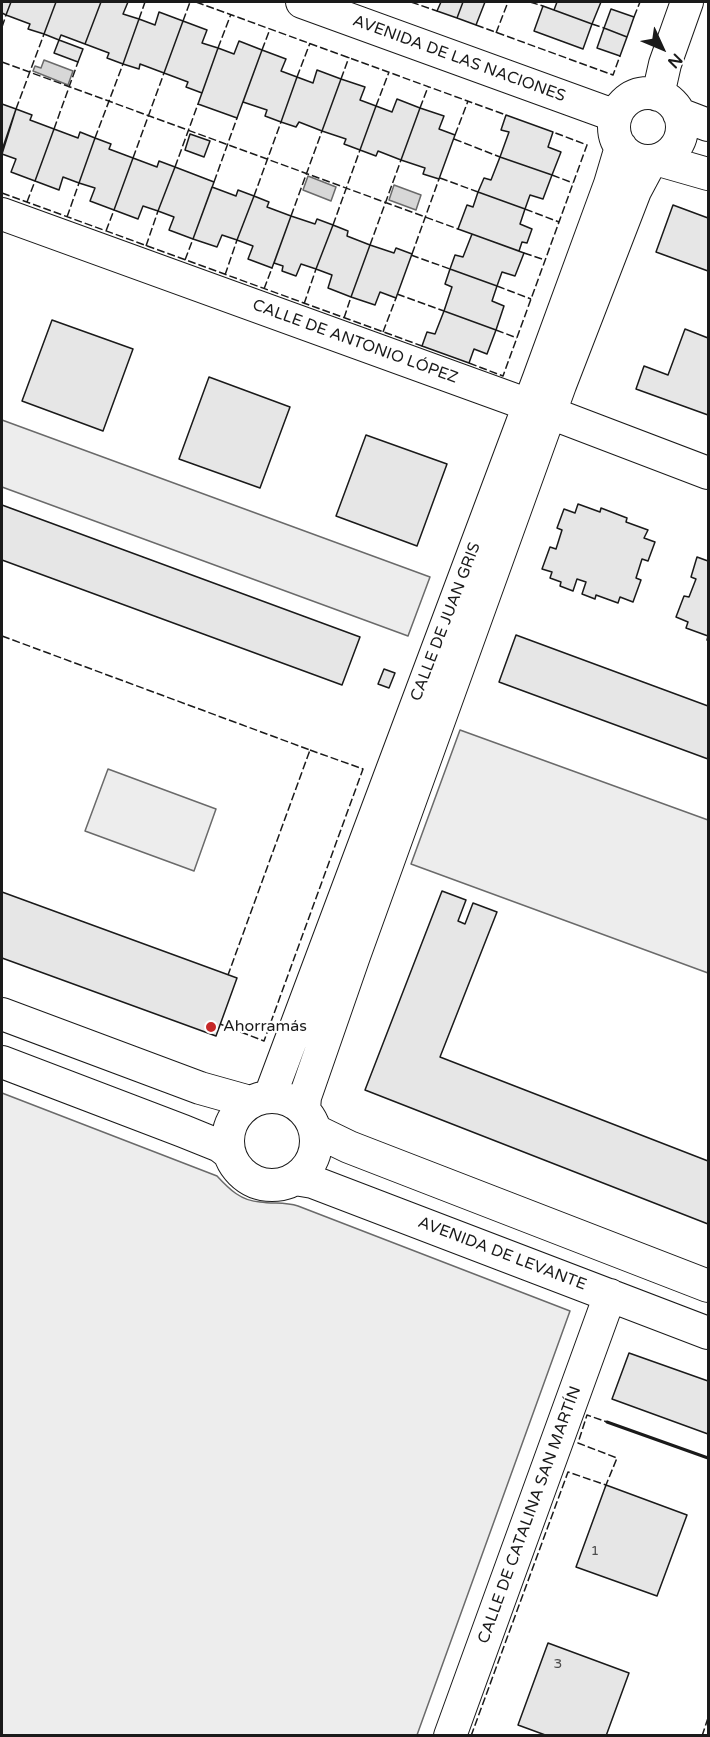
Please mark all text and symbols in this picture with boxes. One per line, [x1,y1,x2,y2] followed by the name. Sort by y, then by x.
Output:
[350,11,568,107] street label: AVENIDA DE LAS NACIONES
[632,18,692,78] north arrow
[663,49,687,72] text: N
[250,296,460,388] street label: CALLE DE ANTONIO LÓPEZ
[407,540,485,704] street label: CALLE DE JUAN GRIS
[223,1017,307,1037] place label: Ahorramás
[204,1020,218,1034] marker: Ahorramás
[415,1213,589,1295] street label: AVENIDA DE LEVANTE
[474,1384,586,1646] street label: CALLE DE CATALINA SAN MARTÍN
[591,1543,599,1559] house number: 1
[554,1656,562,1672] house number: 3

